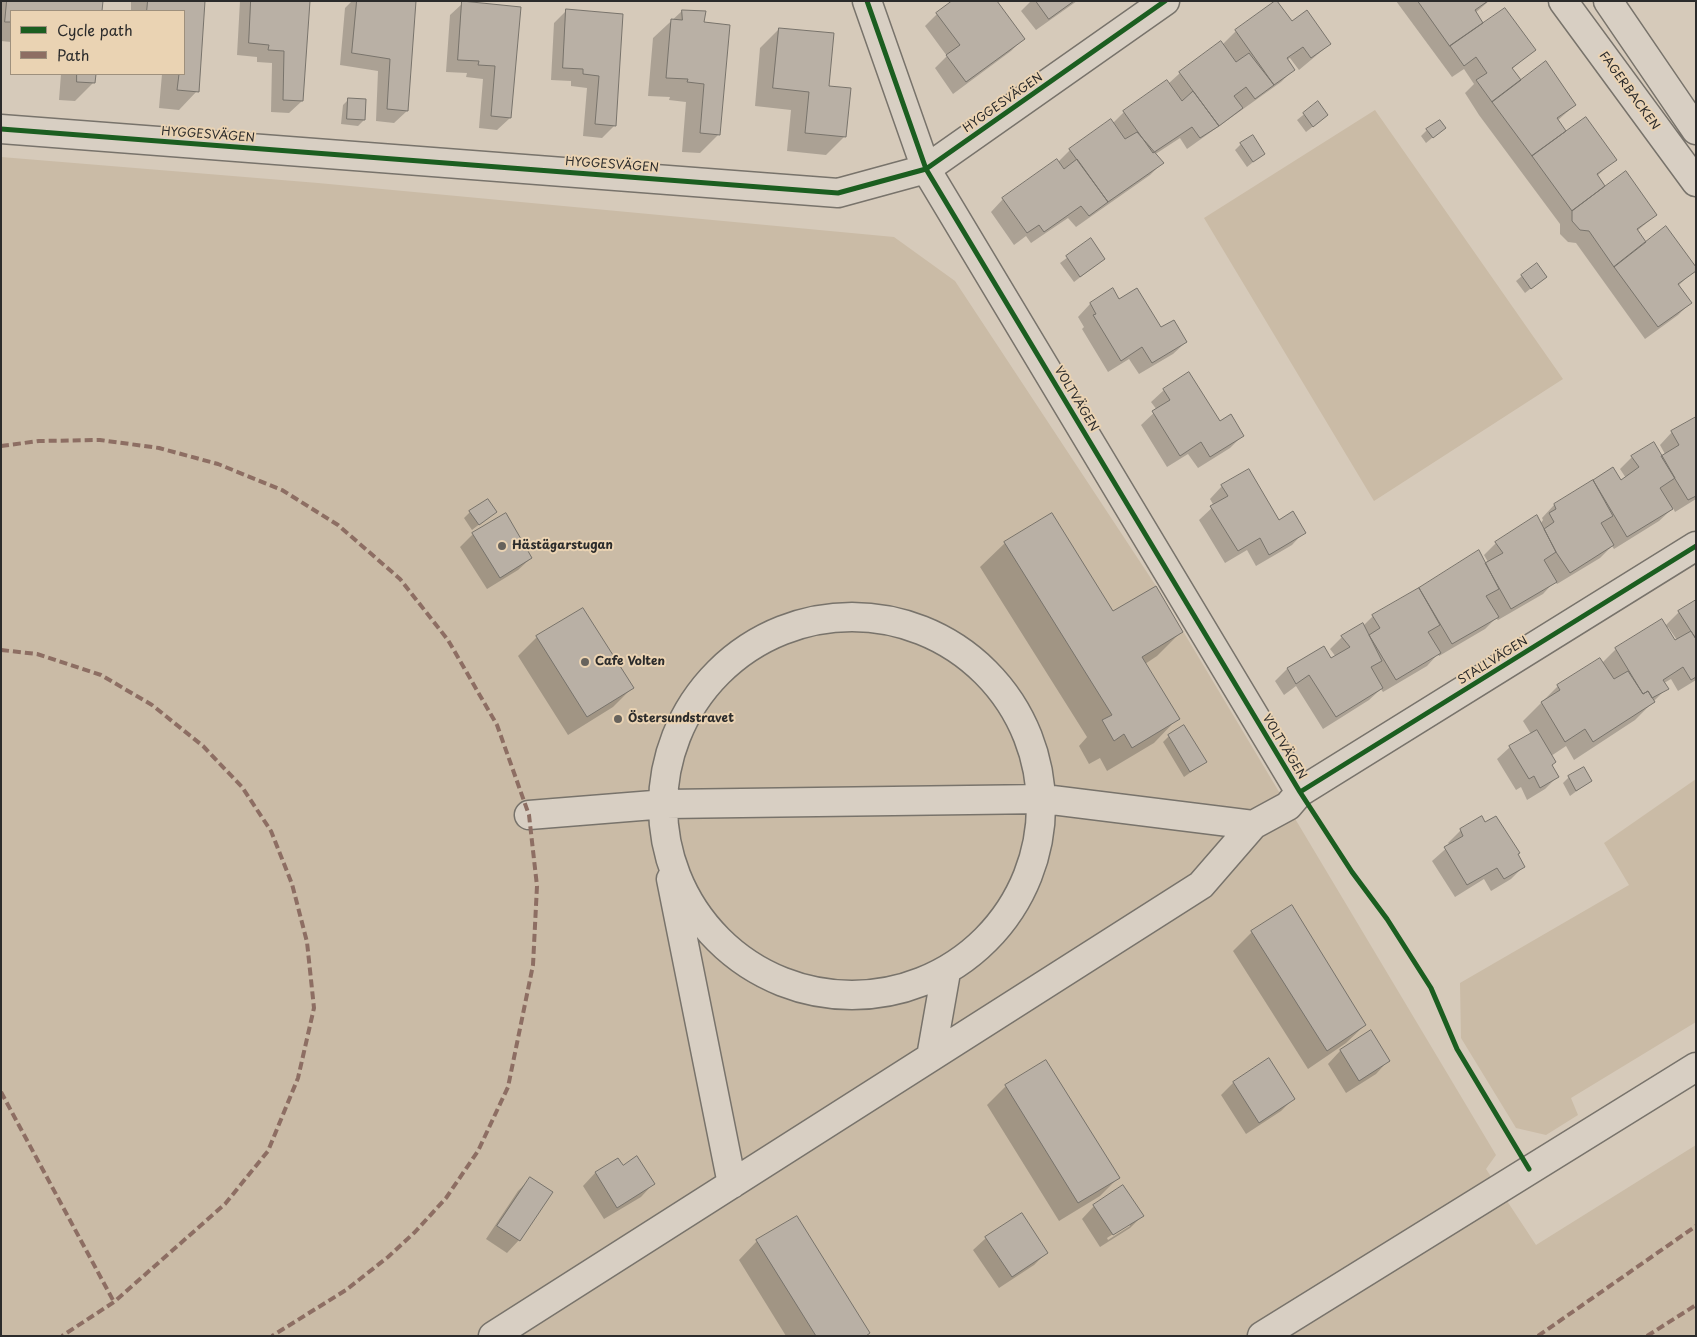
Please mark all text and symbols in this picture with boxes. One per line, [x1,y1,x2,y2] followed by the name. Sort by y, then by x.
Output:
[10,10,185,75] legend
[57,18,133,41] text: Cycle path
[57,43,89,66] text: Path
[1596,49,1662,133] street label: FAGERBACKEN
[960,70,1046,136] street label: HYGGESVÄGEN
[161,125,255,145] street label: HYGGESVÄGEN
[565,155,659,175] street label: HYGGESVÄGEN
[1051,364,1101,434] street label: VOLTVÄGEN
[512,539,613,553] place label: Hästägarstugan
[496,540,508,552] marker: Hästägarstugan
[1455,634,1531,688] street label: STALLVÄGEN
[595,655,665,669] place label: Cafe Volten
[579,656,591,668] marker: Cafe Volten
[628,712,734,726] place label: Östersundstravet
[1259,712,1309,782] street label: VOLTVÄGEN
[612,713,624,725] marker: Östersundstravet

